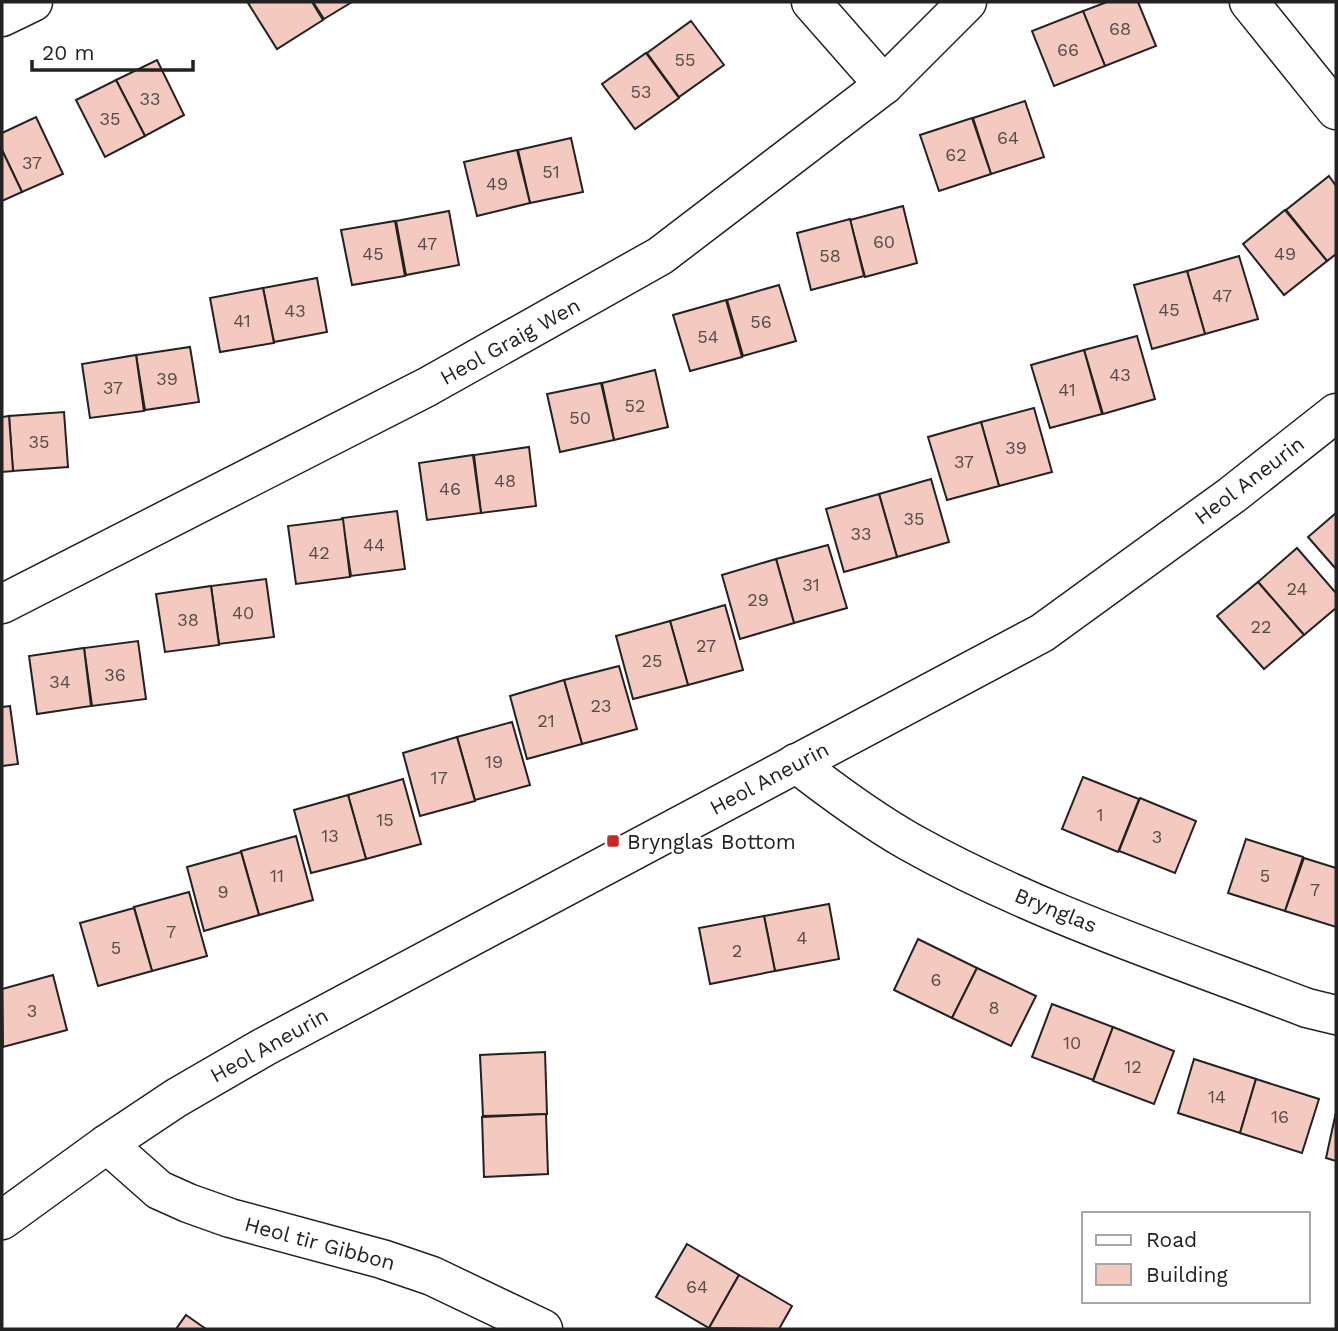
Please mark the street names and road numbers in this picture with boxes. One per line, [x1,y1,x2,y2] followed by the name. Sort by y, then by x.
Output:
[436,292,584,390] street label: Heol Graig Wen
[1189,431,1309,529] street label: Heol Aneurin
[705,736,833,820] street label: Heol Aneurin
[1011,882,1101,938] street label: Brynglas
[206,1002,332,1088] street label: Heol Aneurin
[242,1211,398,1275] street label: Heol tir Gibbon

